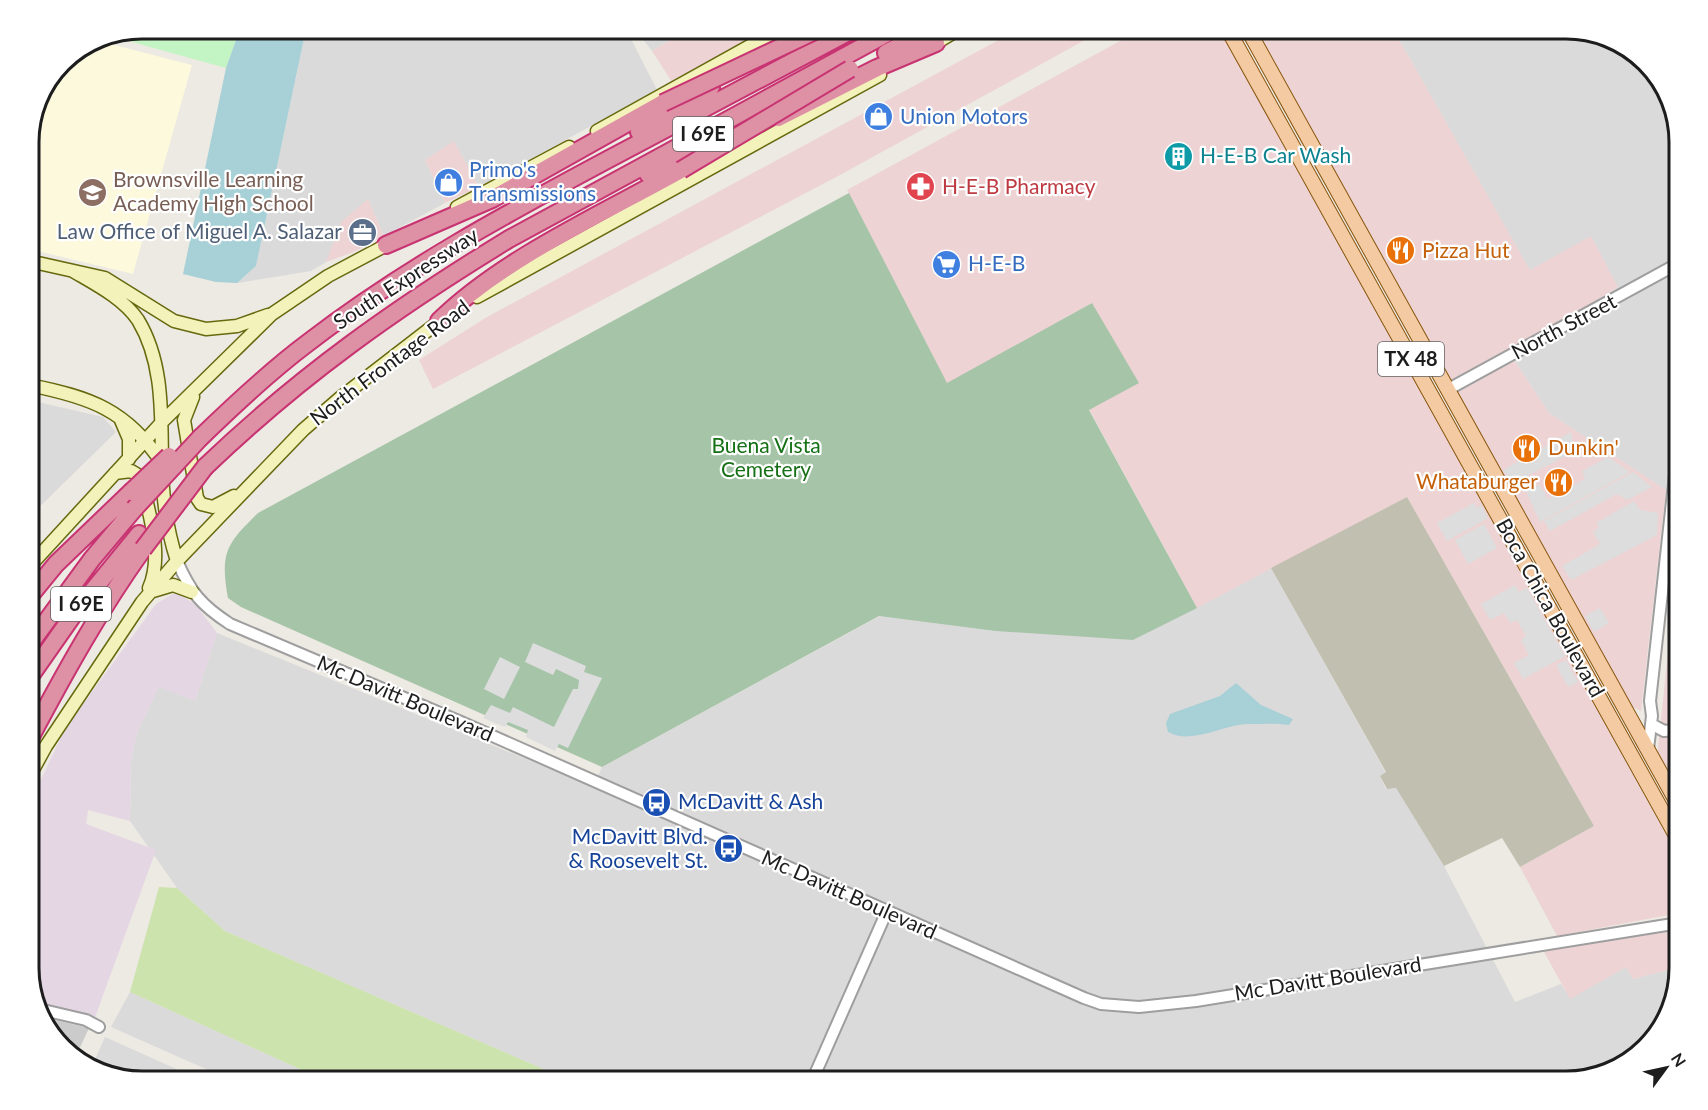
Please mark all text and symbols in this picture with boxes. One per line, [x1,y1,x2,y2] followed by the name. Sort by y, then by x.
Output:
[863,101,895,133] shop icon: Union Motors
[900,103,1028,128] place label: Union Motors
[673,117,733,151] road number: I 69E
[1163,140,1195,172] building icon: H-E-B Car Wash
[1200,142,1351,167] place label: H-E-B Car Wash
[469,156,596,205] place label: Primo's Transmissions
[113,166,314,215] place label: Brownsville Learning Academy High School
[432,166,464,198] shop icon: Primo's Transmissions
[905,171,937,203] pharmacy icon: H-E-B Pharmacy
[942,173,1096,198] place label: H-E-B Pharmacy
[76,176,108,208] school or university icon: Brownsville Learning Academy High School
[347,216,379,248] office icon: Law Office of Miguel A. Salazar
[57,218,342,243] place label: Law Office of Miguel A. Salazar
[328,221,482,334] street label: South Expressway
[1385,235,1417,267] restaurant icon: Pizza Hut
[1422,237,1510,262] place label: Pizza Hut
[931,248,963,280] supermarket icon: H-E-B
[968,250,1025,275] place label: H-E-B
[1507,287,1620,364] street label: North Street
[304,294,474,430] street label: North Frontage Road
[1378,342,1444,376] road number: TX 48
[711,432,821,481] park label: Buena Vista Cemetery
[1511,432,1543,464] restaurant icon: Dunkin'
[1548,434,1619,459] place label: Dunkin'
[1543,466,1575,498] restaurant icon: Whataburger
[1416,468,1538,493] place label: Whataburger
[1492,513,1611,701] street label: Boca Chica Boulevard
[51,587,111,621] road number: I 69E
[314,649,497,746] street label: Mc Davitt Boulevard
[641,786,673,818] bus stop icon: McDavitt & Ash
[678,788,823,813] place label: McDavitt & Ash
[569,823,708,872] place label: McDavitt Blvd. & Roosevelt St.
[713,833,745,865] bus stop icon: McDavitt Blvd. & Roosevelt St.
[758,844,941,943] street label: Mc Davitt Boulevard
[1232,950,1423,1005] street label: Mc Davitt Boulevard
[1636,1038,1696,1098] north arrow
[1668,1049,1690,1070] text: N

